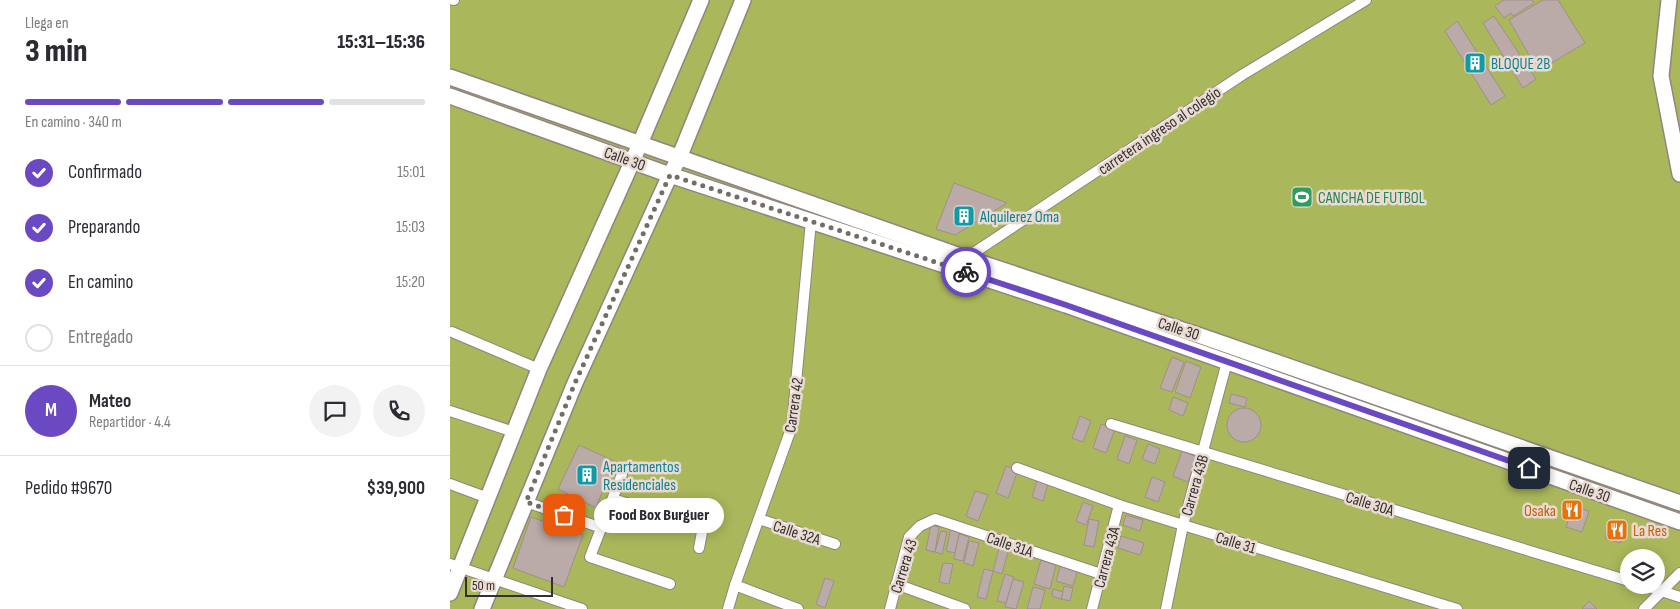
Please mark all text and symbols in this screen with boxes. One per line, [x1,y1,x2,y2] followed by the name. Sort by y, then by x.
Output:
[25,14,69,33] text: Llega en
[337,31,425,54] text: 15:31–15:36
[25,32,87,71] text: 3 min
[1463,51,1487,75] building icon: BLOQUE 2B
[1491,55,1550,74] place label: BLOQUE 2B
[1095,83,1225,179] street label: carretera ingreso al colegio
[25,113,122,132] text: En camino · 340 m
[601,143,648,176] street label: Calle 30
[25,159,53,187] icon: check
[68,161,142,184] text: Confirmado
[397,163,425,182] text: 15:01
[1290,185,1314,209] sports icon: CANCHA DE FUTBOL
[1318,189,1425,208] place label: CANCHA DE FUTBOL
[952,204,976,228] building icon: Alquilerez Oma
[979,208,1059,227] place label: Alquilerez Oma
[25,214,53,242] icon: check
[68,216,140,239] text: Preparando
[396,218,425,237] text: 15:03
[941,247,991,297] courier
[952,258,980,286] icon: bike
[25,269,53,297] icon: check
[68,271,133,294] text: En camino
[396,273,425,292] text: 15:20
[1155,314,1202,345] street label: Calle 30
[68,326,133,349] text: Entregado
[781,376,808,434] street label: Carrera 42
[309,385,361,437] button: chat
[373,385,425,437] button: phone
[89,390,131,413] text: Mateo
[45,399,57,422] text: M
[89,413,171,432] text: Repartidor · 4.4
[1508,447,1550,489] pin
[1178,453,1213,518] street label: Carrera 43B
[1515,454,1543,482] icon: home
[602,458,680,495] place label: Apartamentos Residenciales
[575,463,599,487] building icon: Apartamentos Residenciales
[1566,476,1613,507] street label: Calle 30
[25,477,112,500] text: Pedido #9670
[367,477,425,500] text: $39,900
[1343,488,1396,521] street label: Calle 30A
[543,494,585,536] pin
[594,498,724,532] callout: Food Box Burguer
[1560,498,1584,522] restaurant icon: Osaka
[550,501,578,529] icon: bag
[1524,502,1556,521] place label: Osaka
[609,506,709,525] text: Food Box Burguer
[770,517,823,550] street label: Calle 32A
[1605,518,1629,542] restaurant icon: La Res
[1633,522,1667,541] place label: La Res
[1090,525,1125,590] street label: Carrera 43A
[1213,528,1258,559] street label: Calle 31
[984,529,1035,562] street label: Calle 31A
[887,537,922,596] street label: Carrera 43
[1620,549,1665,594] map controls
[1620,549,1665,594] button: layers
[465,574,552,597] scale bar
[472,577,495,594] text: 50 m

